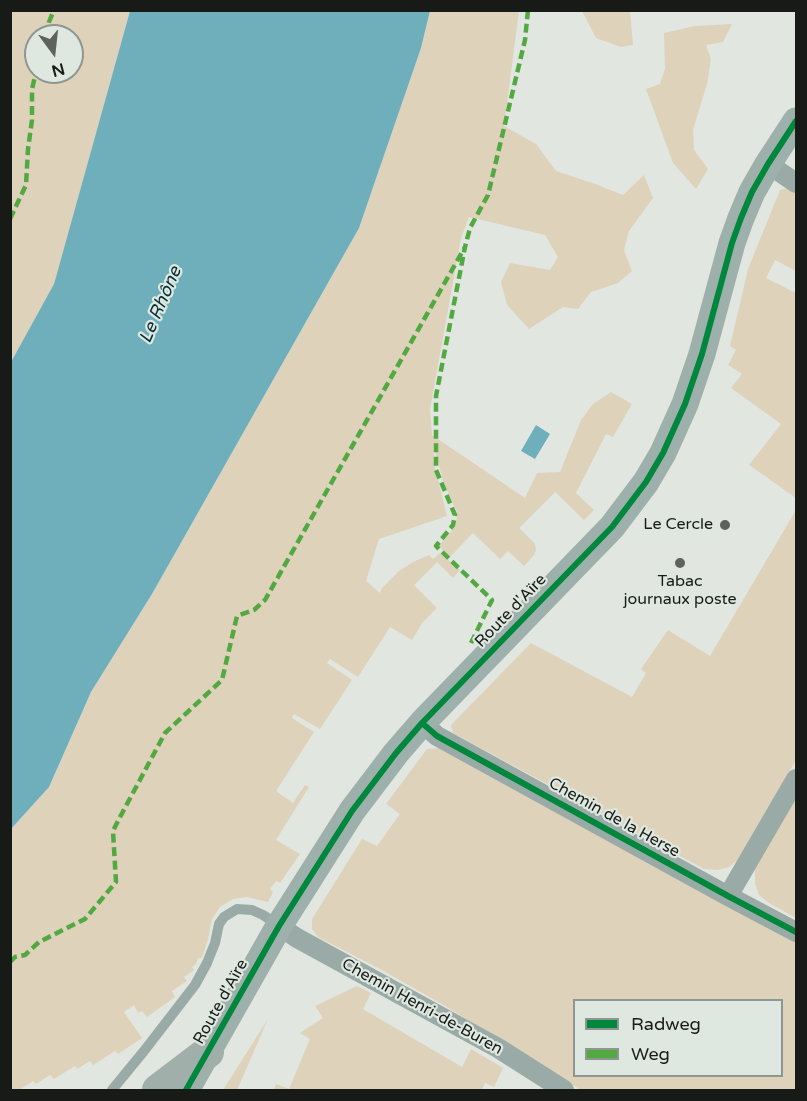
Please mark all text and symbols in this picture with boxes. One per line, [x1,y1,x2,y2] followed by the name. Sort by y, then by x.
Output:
[24,24,84,84] north arrow
[49,58,67,81] text: N
[135,263,187,347] water label: Le Rhône
[643,515,713,535] place label: Le Cercle
[718,518,732,532] marker: Le Cercle
[673,556,687,570] marker: Tabac journaux poste
[471,570,551,652] street label: Route d'Aïre
[623,572,737,610] place label: Tabac journaux poste
[545,774,683,862] street label: Chemin de la Herse
[338,955,506,1059] street label: Chemin Henri-de-Buren
[190,956,252,1048] street label: Route d'Aïre
[573,999,783,1077] legend
[631,1013,701,1035] text: Radweg
[631,1043,670,1065] text: Weg

